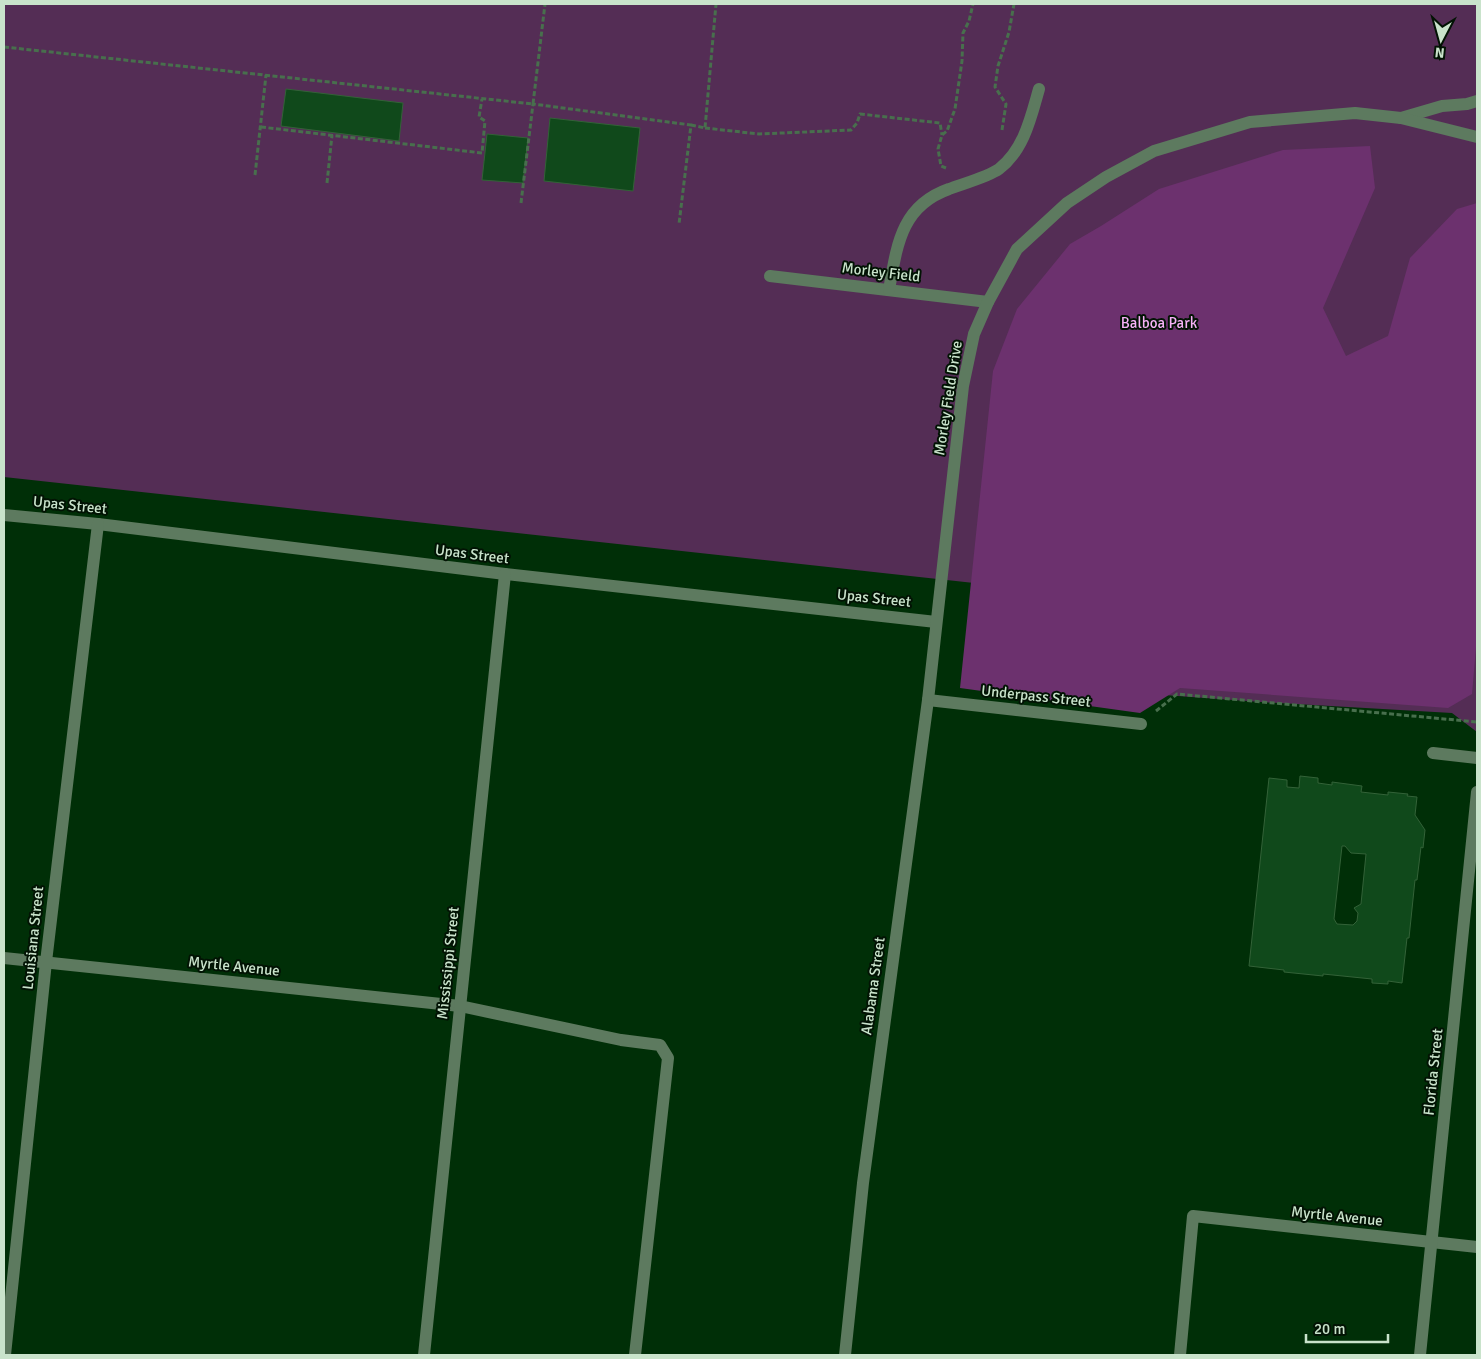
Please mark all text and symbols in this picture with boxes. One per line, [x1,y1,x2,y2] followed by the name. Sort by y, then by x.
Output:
[1416,15,1466,65] north arrow
[1434,43,1445,61] text: N
[841,258,921,286] street label: Morley Field
[1121,314,1198,332] park label: Balboa Park
[930,339,966,457] street label: Morley Field Drive
[32,492,108,518] street label: Upas Street
[434,541,510,567] street label: Upas Street
[836,585,912,611] street label: Upas Street
[980,681,1092,711] street label: Underpass Street
[19,885,47,991] street label: Louisiana Street
[433,906,463,1020] street label: Mississippi Street
[857,936,889,1036] street label: Alabama Street
[187,952,281,980] street label: Myrtle Avenue
[1419,1027,1447,1117] street label: Florida Street
[1290,1202,1384,1230] street label: Myrtle Avenue
[1306,1312,1388,1344] scale bar
[1314,1320,1345,1338] text: 20 m

